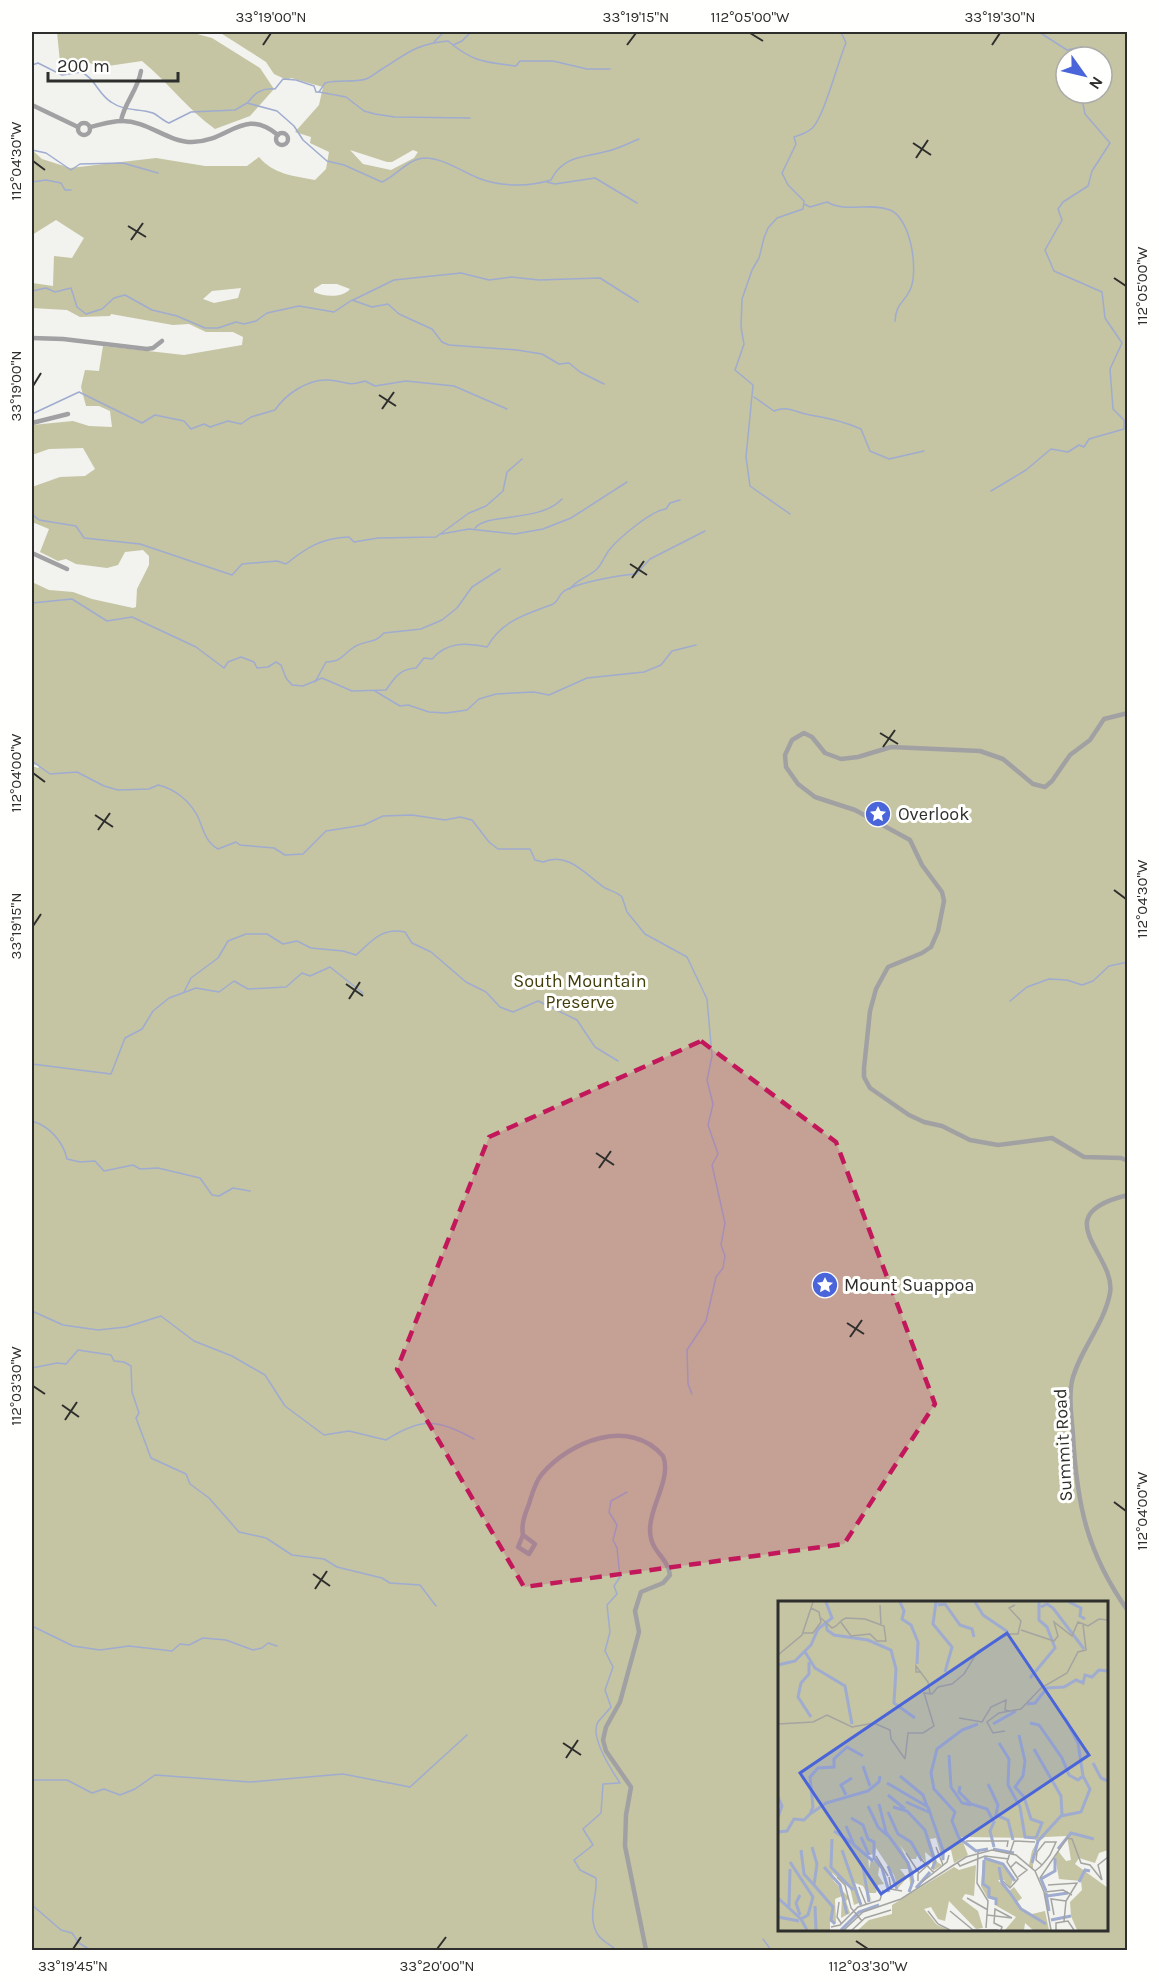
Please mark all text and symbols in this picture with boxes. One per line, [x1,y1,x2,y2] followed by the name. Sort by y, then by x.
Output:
[235,8,307,26] text: 33°19'00"N
[603,8,669,26] text: 33°19'15"N
[711,8,790,26] text: 112°05'00"W
[964,8,1036,26] text: 33°19'30"N
[48,45,178,83] scale bar
[1054,45,1114,105] north arrow
[57,55,110,77] text: 200 m
[1085,73,1107,93] text: N
[7,121,25,200] text: 112°04'30"W
[1133,246,1151,325] text: 112°05'00"W
[7,350,25,422] text: 33°19'00"N
[7,733,25,812] text: 112°04'00"W
[863,799,893,829] place icon: Overlook
[898,803,969,825] place label: Overlook
[1133,859,1151,938] text: 112°04'30"W
[7,893,25,959] text: 33°19'15"N
[513,970,647,1013] park label: South Mountain Preserve
[810,1270,840,1300] place icon: Mount Suappoa
[844,1274,974,1296] place label: Mount Suappoa
[7,1346,25,1426] text: 112°03'30"W
[1049,1388,1077,1502] street label: Summit Road
[1133,1471,1151,1550] text: 112°04'00"W
[778,1601,1108,1931] inset map
[38,1957,108,1975] text: 33°19'45"N
[399,1957,475,1975] text: 33°20'00"N
[828,1957,908,1975] text: 112°03'30"W

